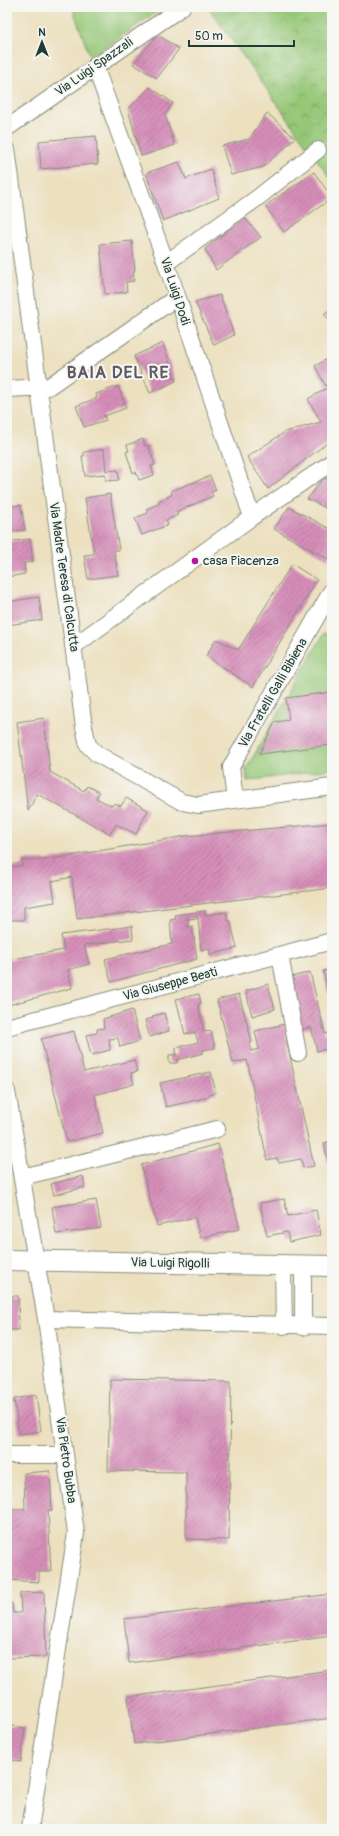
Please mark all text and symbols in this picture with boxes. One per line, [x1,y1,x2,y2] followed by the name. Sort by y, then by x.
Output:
[22,22,62,62] north arrow
[189,22,294,48] scale bar
[38,26,46,39] text: N
[195,29,223,44] text: 50 m
[52,34,136,100] street label: Via Luigi Spazzali
[156,255,194,327] street label: Via Luigi Dodi
[67,362,169,383] district label: BAIA DEL RE
[46,501,82,653] street label: Via Madre Teresa di Calcutta
[203,553,279,569] place label: casa Piacenza
[190,556,200,566] marker: casa Piacenza
[235,635,311,751] street label: Via Fratelli Galli Bibiena
[121,964,219,1004] street label: Via Giuseppe Beati
[131,1254,209,1272] street label: Via Luigi Rigolli
[52,1416,80,1504] street label: Via Pietro Bubba

